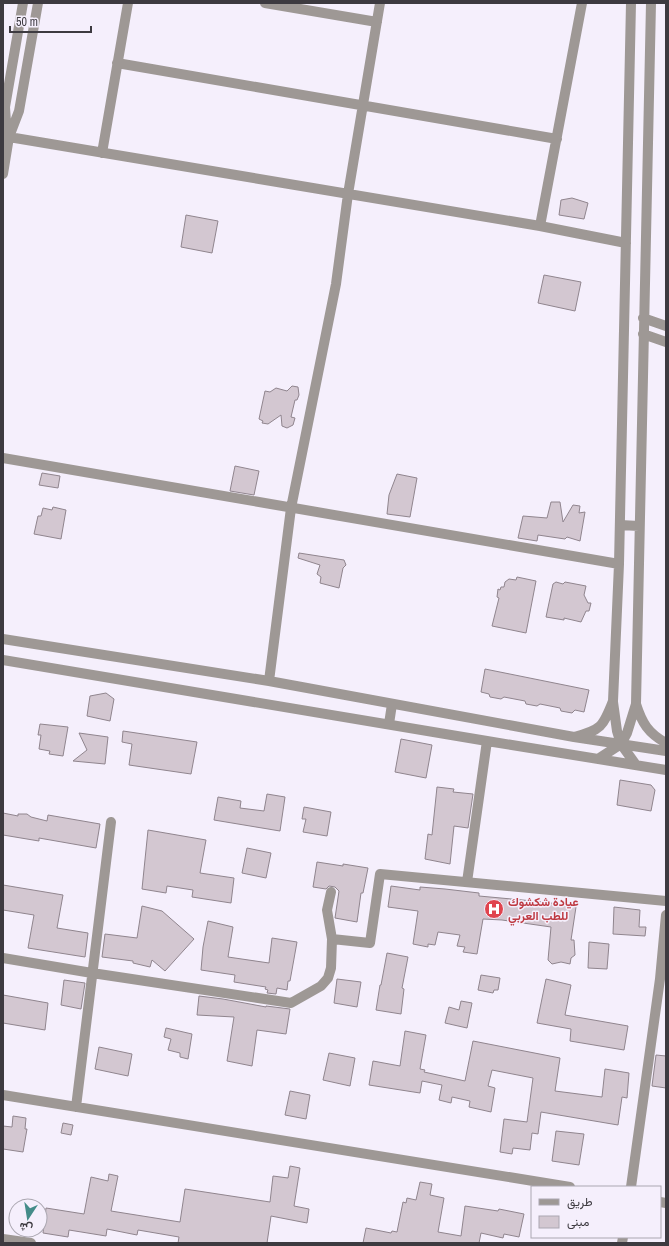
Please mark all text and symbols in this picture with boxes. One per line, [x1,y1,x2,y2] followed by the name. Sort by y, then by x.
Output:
[10,8,91,34] scale bar
[16,14,38,30] text: 50 m
[508,894,579,926] place label: عيادة شكشوك للطب العربي
[483,898,505,920] hospital icon: عيادة شكشوك للطب العربي
[531,1186,661,1238] legend
[567,1194,593,1210] text: طريق
[8,1198,48,1238] north arrow
[567,1214,589,1230] text: مبنى
[18,1220,34,1236] text: ش

